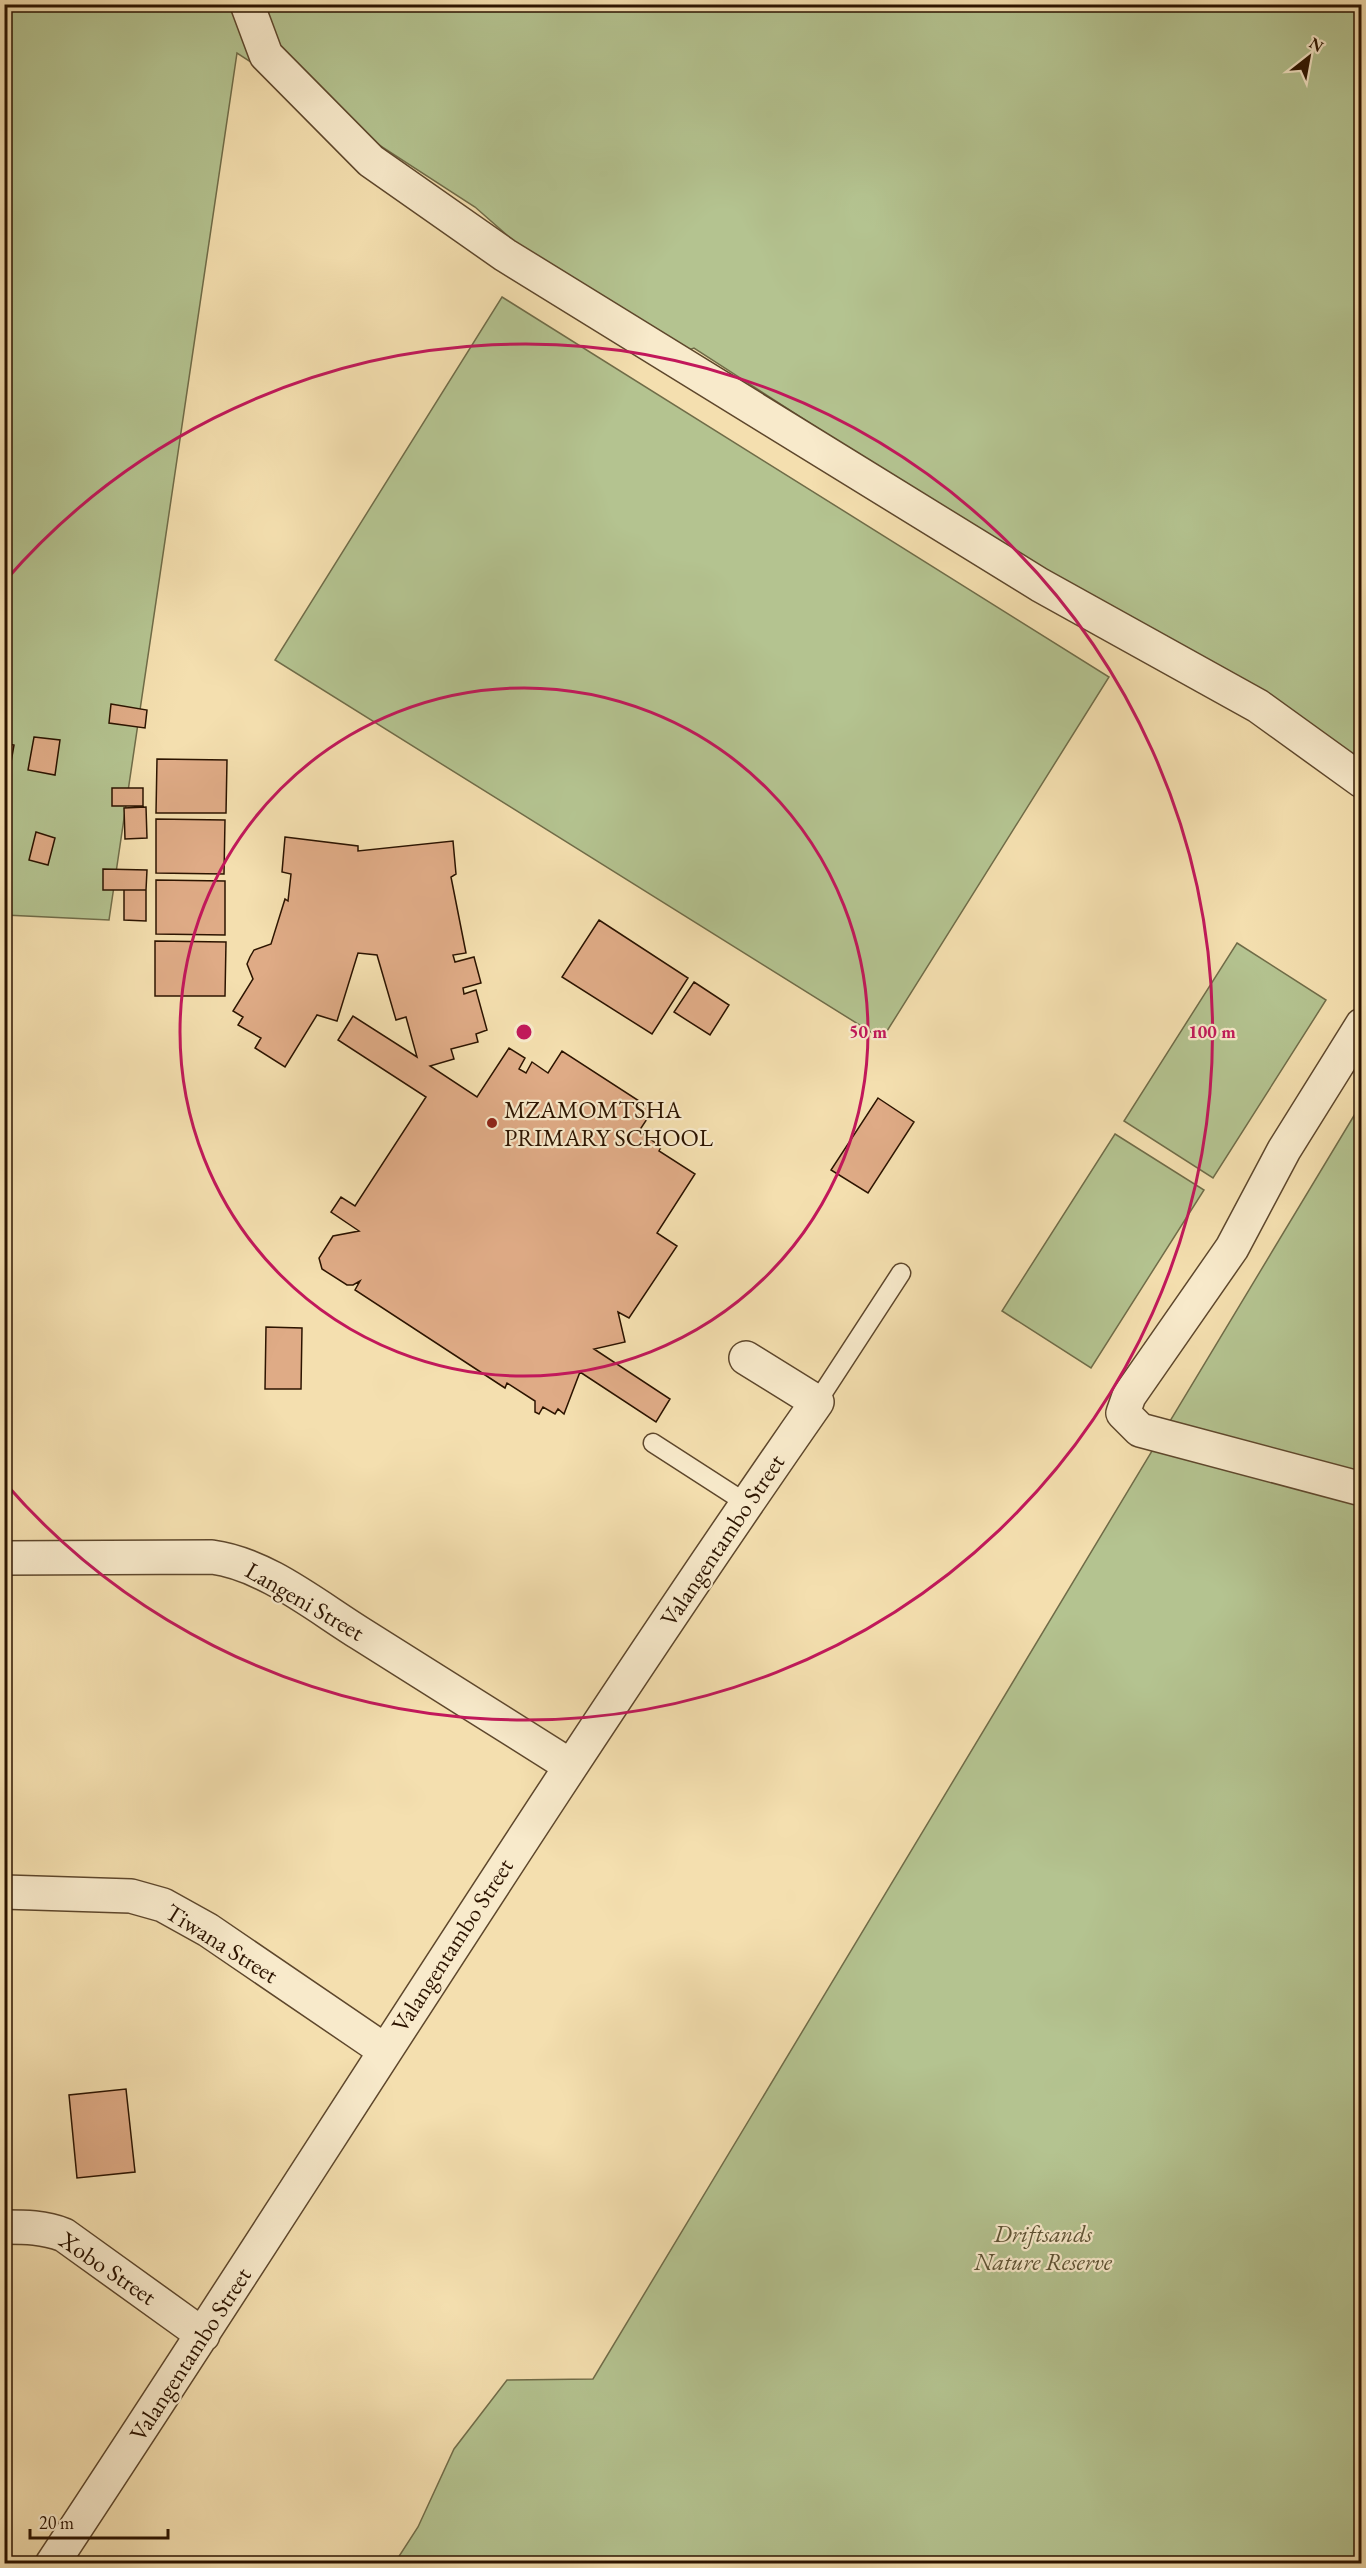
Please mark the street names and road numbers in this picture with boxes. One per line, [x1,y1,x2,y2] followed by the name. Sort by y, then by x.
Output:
[653,1447,791,1632] street label: Valangentambo Street
[240,1555,370,1648] street label: Langeni Street
[384,1852,520,2038] street label: Valangentambo Street
[160,1896,285,1990] street label: Tiwana Street
[53,2224,163,2312] street label: Xobo Street
[122,2261,258,2447] street label: Valangentambo Street

